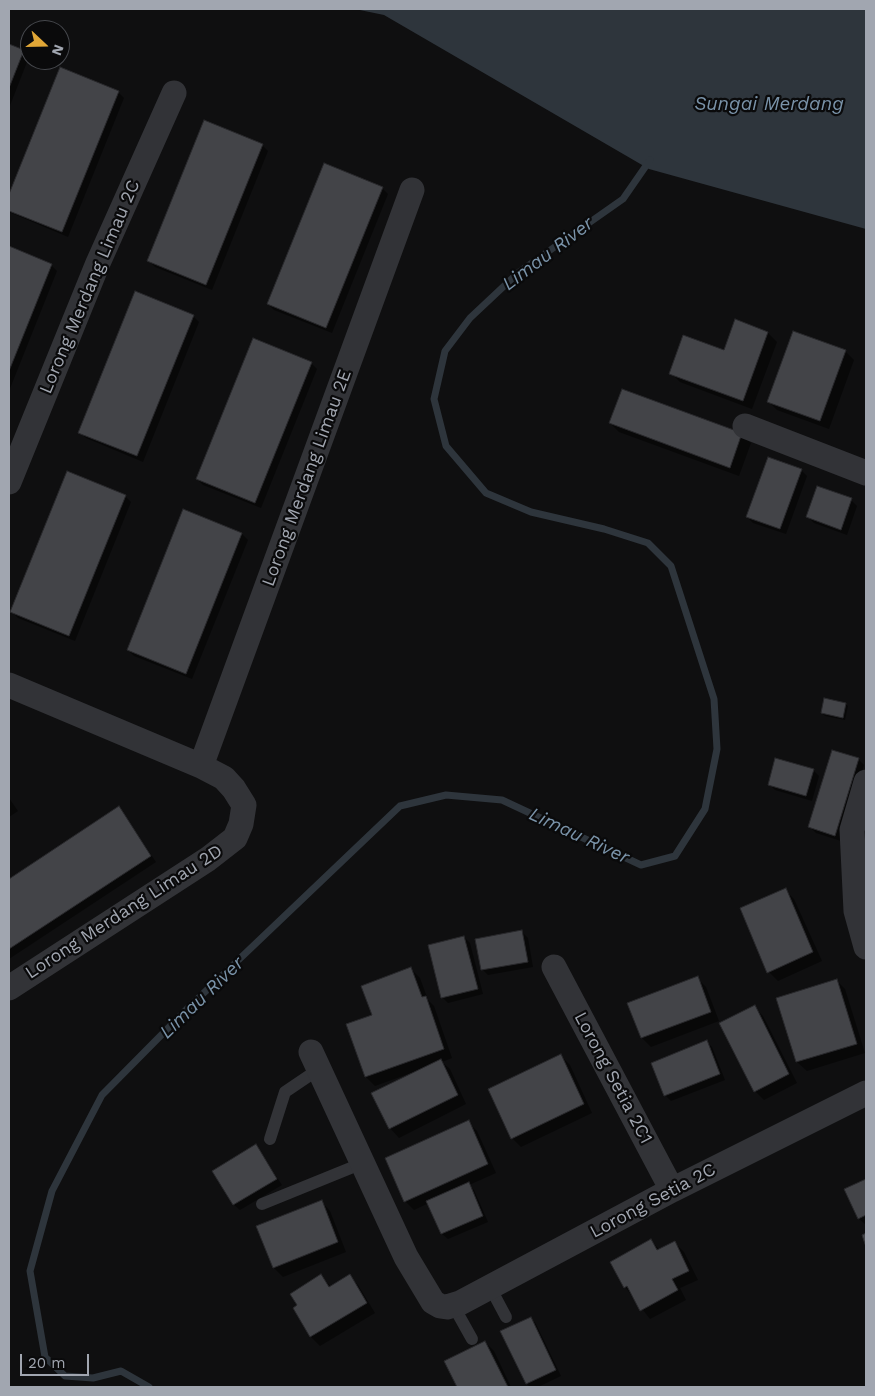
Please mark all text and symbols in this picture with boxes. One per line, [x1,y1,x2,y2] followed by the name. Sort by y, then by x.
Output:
[20,20,70,70] north arrow
[49,42,67,58] text: N
[694,93,844,115] water label: Sungai Merdang
[35,177,145,397] street label: Lorong Merdang Limau 2C
[498,212,598,296] water label: Limau River
[258,367,356,589] street label: Lorong Merdang Limau 2E
[525,803,633,869] water label: Limau River
[21,840,227,984] street label: Lorong Merdang Limau 2D
[155,952,249,1044] water label: Limau River
[569,1008,657,1148] street label: Lorong Setia 2C1
[586,1159,720,1243] street label: Lorong Setia 2C
[22,1344,91,1376] scale bar
[28,1354,66,1372] text: 20 m

